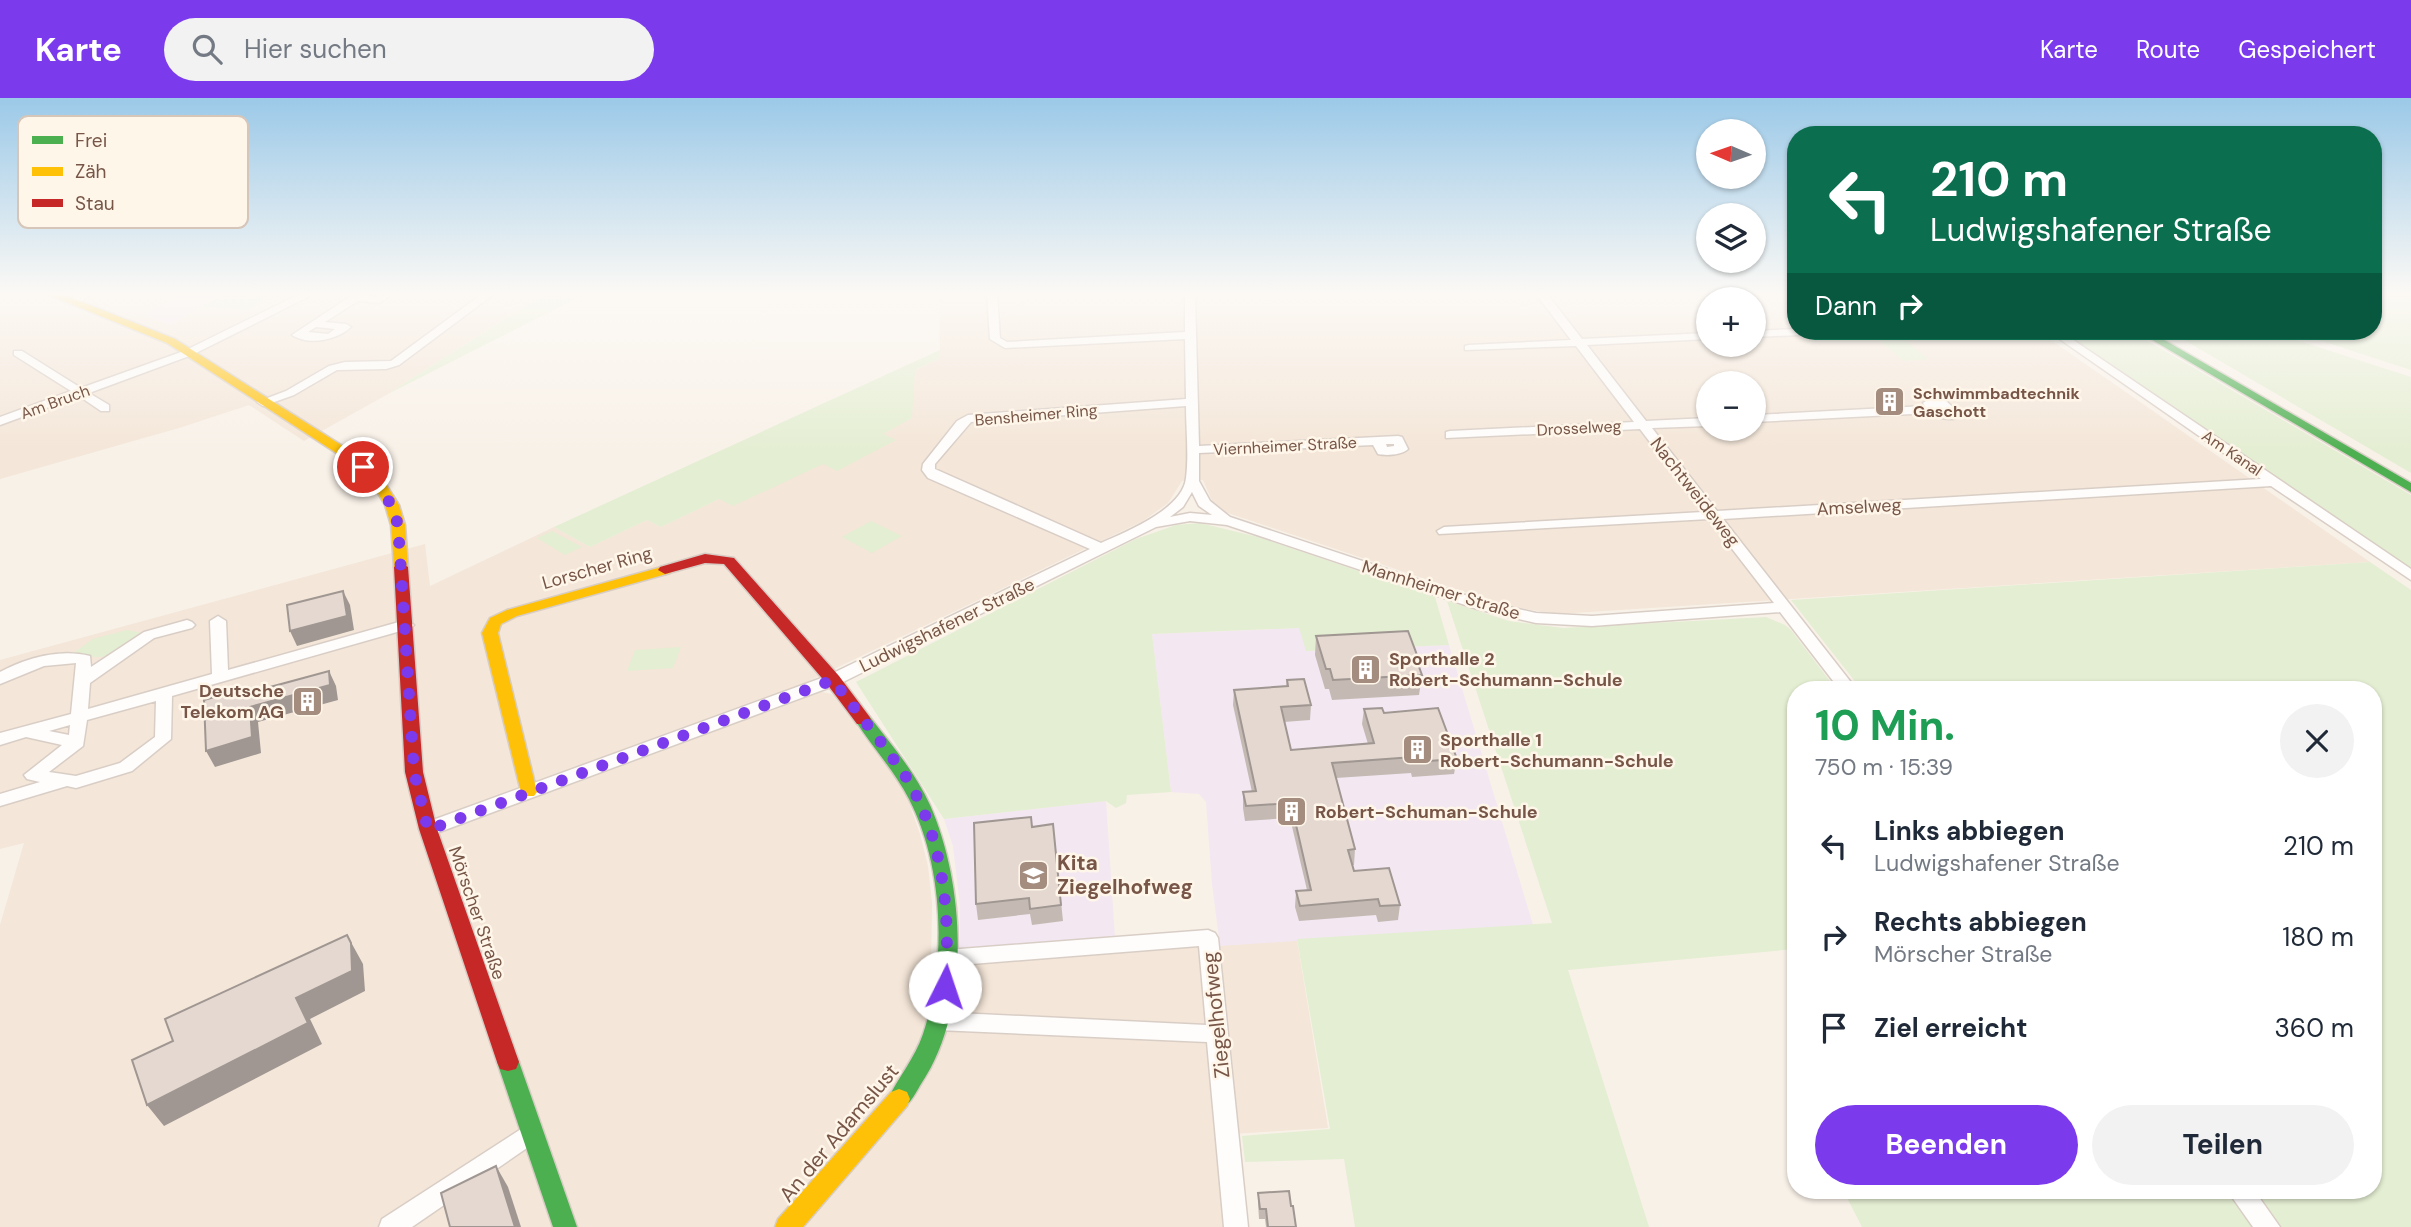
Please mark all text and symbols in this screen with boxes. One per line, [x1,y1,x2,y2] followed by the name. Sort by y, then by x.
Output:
[164,18,654,81] search box
[35,28,122,71] text: Karte
[188,30,226,68] icon: search
[244,32,387,66] text: Hier suchen
[2040,34,2098,65] text: Karte
[2136,34,2200,65] text: Route
[2238,34,2376,65] text: Gespeichert
[18,116,248,228] legend
[1696,119,1766,189] north arrow
[1696,119,1766,441] map controls
[75,128,107,153] text: Frei
[1930,147,2068,211] text: 210 m
[1815,154,1906,245] icon: left
[75,159,107,184] text: Zäh
[75,191,115,216] text: Stau
[1696,203,1766,273] button: layers
[1930,209,2272,251] text: Ludwigshafener Straße
[1696,287,1766,357] button: +
[1891,287,1929,325] icon: right
[1815,289,1877,323] text: Dann
[1696,371,1766,441] button: −
[17,380,93,424] street label: Am Bruch
[1913,383,2080,422] place label: Schwimmbadtechnik Gaschott
[1873,385,1907,419] building icon: Schwimmbadtechnik Gaschott
[974,399,1098,431] street label: Bensheimer Ring
[1536,415,1622,441] street label: Drosselweg
[2198,425,2266,481] street label: Am Kanal
[1213,432,1357,460] street label: Viernheimer Straße
[1645,432,1745,552] street label: Nachtweideweg
[333,437,393,497] pin
[344,448,382,486] icon: arrive
[1816,493,1902,521] street label: Amselweg
[539,541,655,595] street label: Lorscher Ring
[1359,555,1523,625] street label: Mannheimer Straße
[855,572,1039,678] street label: Ludwigshafener Straße
[1389,647,1623,692] place label: Sporthalle 2 Robert-Schumann-Schule
[1349,652,1383,686] building icon: Sporthalle 2 Robert-Schumann-Schule
[181,679,284,724] place label: Deutsche Telekom AG
[290,684,324,718] building icon: Deutsche Telekom AG
[1815,698,1955,753] text: 10 Min.
[2280,704,2354,778] button: close
[1440,728,1674,773] place label: Sporthalle 1 Robert-Schumann-Schule
[1400,733,1434,767] building icon: Sporthalle 1 Robert-Schumann-Schule
[1815,752,1953,782] text: 750 m · 15:39
[1275,795,1309,829] building icon: Robert-Schuman-Schule
[1315,800,1538,824] place label: Robert-Schuman-Schule
[1874,814,2064,848] text: Links abbiegen
[1815,827,1853,865] icon: left
[2283,829,2354,863] text: 210 m
[443,843,511,983] street label: Mörscher Straße
[1874,848,2120,878] text: Ludwigshafener Straße
[1057,849,1193,901] place label: Kita Ziegelhofweg
[1017,858,1051,892] school or university icon: Kita Ziegelhofweg
[1874,905,2087,939] text: Rechts abbiegen
[1815,918,1853,956] icon: right
[2282,920,2354,954] text: 180 m
[1874,939,2052,969] text: Mörscher Straße
[908,950,982,1024] position arrow
[1195,950,1237,1080] street label: Ziegelhofweg
[1815,1009,1853,1047] icon: arrive
[1874,1011,2027,1045] text: Ziel erreicht
[2274,1011,2354,1045] text: 360 m
[773,1058,905,1208] street label: An der Adamslust
[1815,1105,2078,1185] button: Beenden
[2092,1105,2354,1185] button: Teilen

